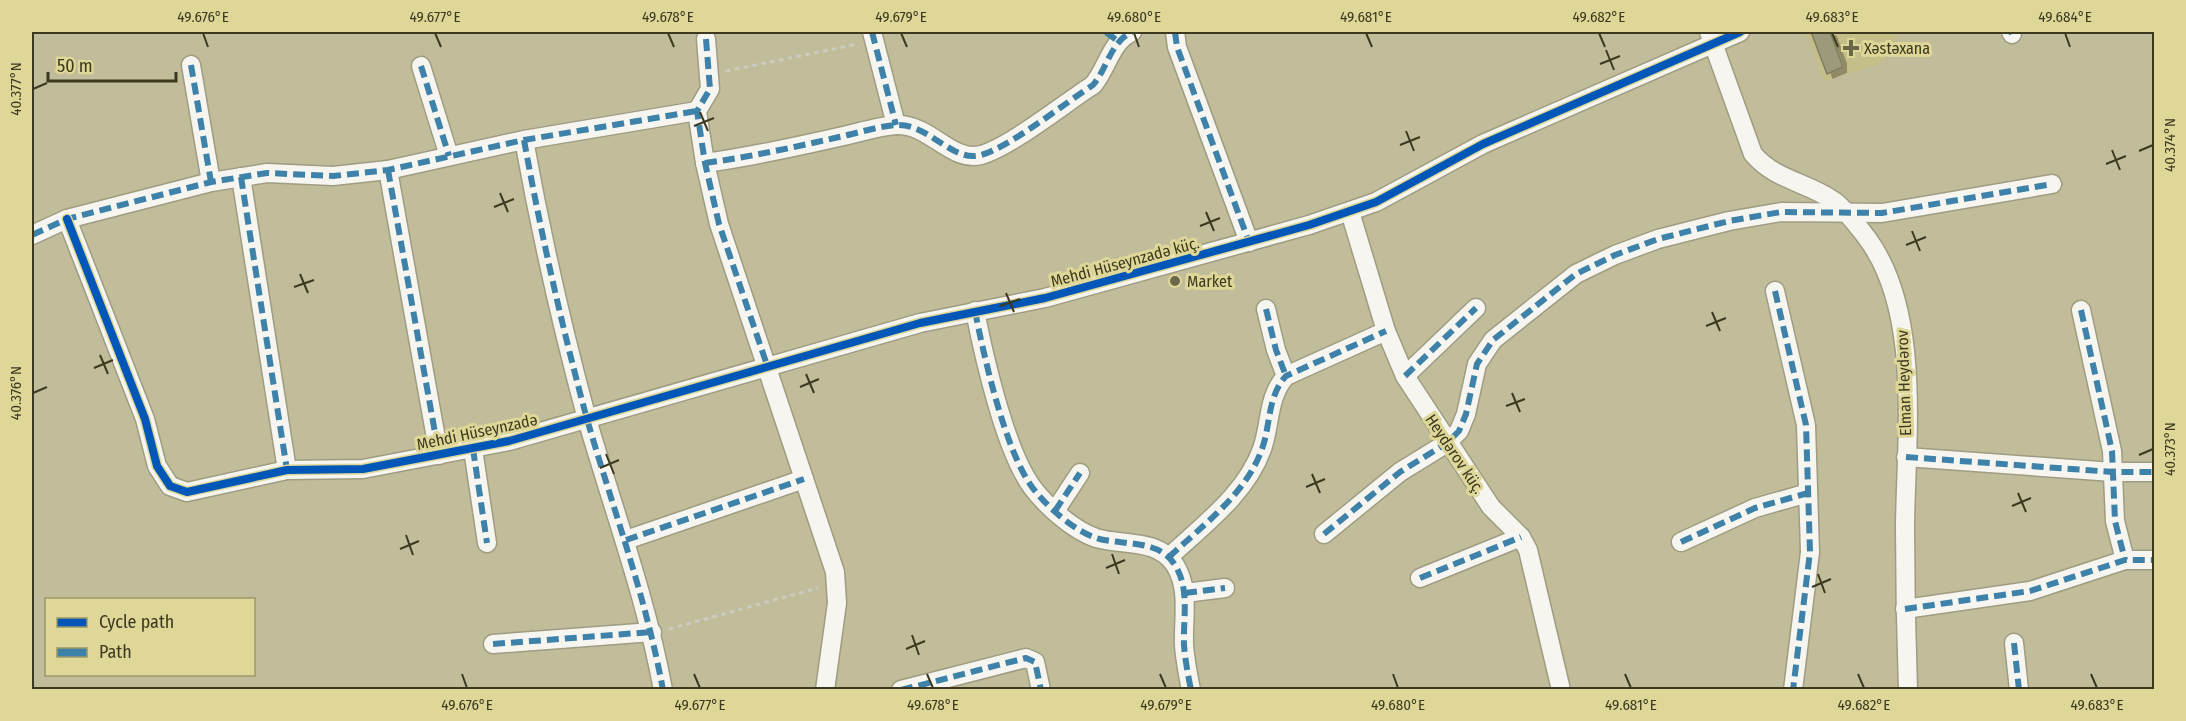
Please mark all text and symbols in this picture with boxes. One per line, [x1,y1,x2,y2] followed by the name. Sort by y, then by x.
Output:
[177,8,229,26] text: 49.676°E
[410,8,460,26] text: 49.677°E
[642,8,694,26] text: 49.678°E
[875,8,927,26] text: 49.679°E
[1107,8,1161,26] text: 49.680°E
[1340,8,1392,26] text: 49.681°E
[1573,8,1625,26] text: 49.682°E
[1805,8,1859,26] text: 49.683°E
[2038,8,2092,26] text: 49.684°E
[1842,39,1860,57] marker: Xəstəxana
[1864,39,1930,58] place label: Xəstəxana
[48,45,176,83] scale bar
[57,55,93,77] text: 50 m
[7,62,25,116] text: 40.377°N
[2161,118,2179,172] text: 40.374°N
[1049,233,1201,291] street label: Mehdi Hüseynzadə küç.
[1187,272,1233,291] place label: Market
[1168,274,1182,288] marker: Market
[1893,330,1915,436] street label: Elman Heydərov
[7,366,25,420] text: 40.376°N
[415,410,539,454] street label: Mehdi Hüseynzadə
[1421,411,1489,497] street label: Heydərov küç.
[2161,422,2179,476] text: 40.373°N
[45,598,255,676] legend
[99,611,174,633] text: Cycle path
[99,641,132,663] text: Path
[441,696,493,714] text: 49.676°E
[675,696,725,714] text: 49.677°E
[907,696,959,714] text: 49.678°E
[1140,696,1192,714] text: 49.679°E
[1371,696,1425,714] text: 49.680°E
[1605,696,1657,714] text: 49.681°E
[1838,696,1890,714] text: 49.682°E
[2070,696,2124,714] text: 49.683°E

